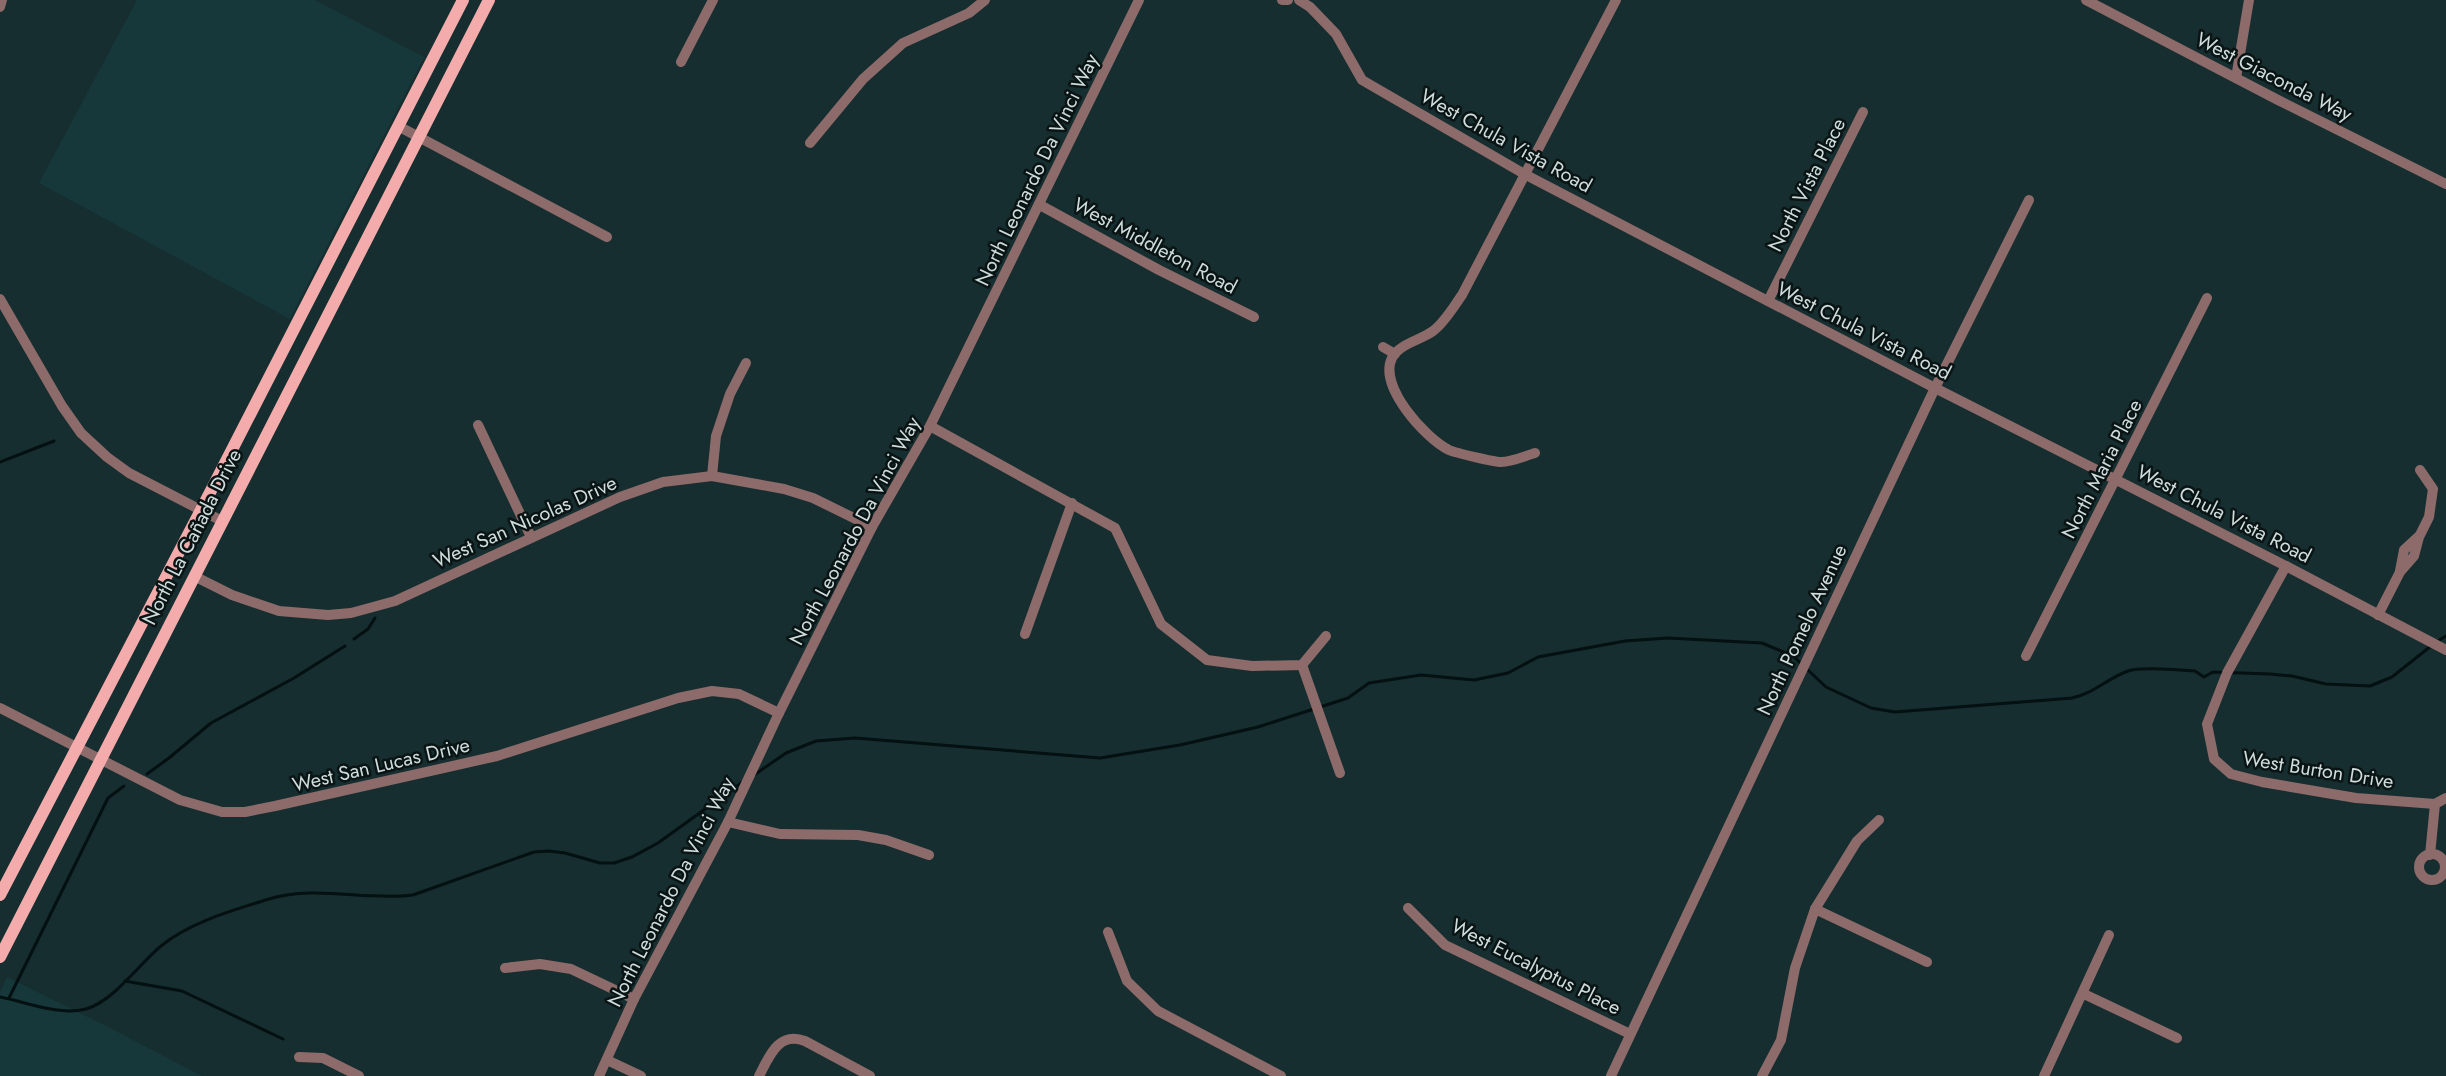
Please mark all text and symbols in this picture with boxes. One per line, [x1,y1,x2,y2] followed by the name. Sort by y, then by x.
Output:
[2191,25,2357,129] street label: West Giaconda Way
[968,49,1106,291] street label: North Leonardo Da Vinci Way
[1415,82,1597,200] street label: West Chula Vista Road
[1761,113,1853,257] street label: North Vista Place
[1068,191,1242,301] street label: West Middleton Road
[1772,274,1956,388] street label: West Chula Vista Road
[2054,394,2150,544] street label: North Maria Place
[782,411,928,650] street label: North Leonardo Da Vinci Way
[135,444,249,630] street label: North La Cañada Drive
[2132,457,2316,571] street label: West Chula Vista Road
[428,468,622,576] street label: West San Nicolas Drive
[1750,540,1854,720] street label: North Pomelo Avenue
[289,730,473,800] street label: West San Lucas Drive
[2240,744,2396,796] street label: West Burton Drive
[600,772,742,1012] street label: North Leonardo Da Vinci Way
[1446,912,1626,1022] street label: West Eucalyptus Place

